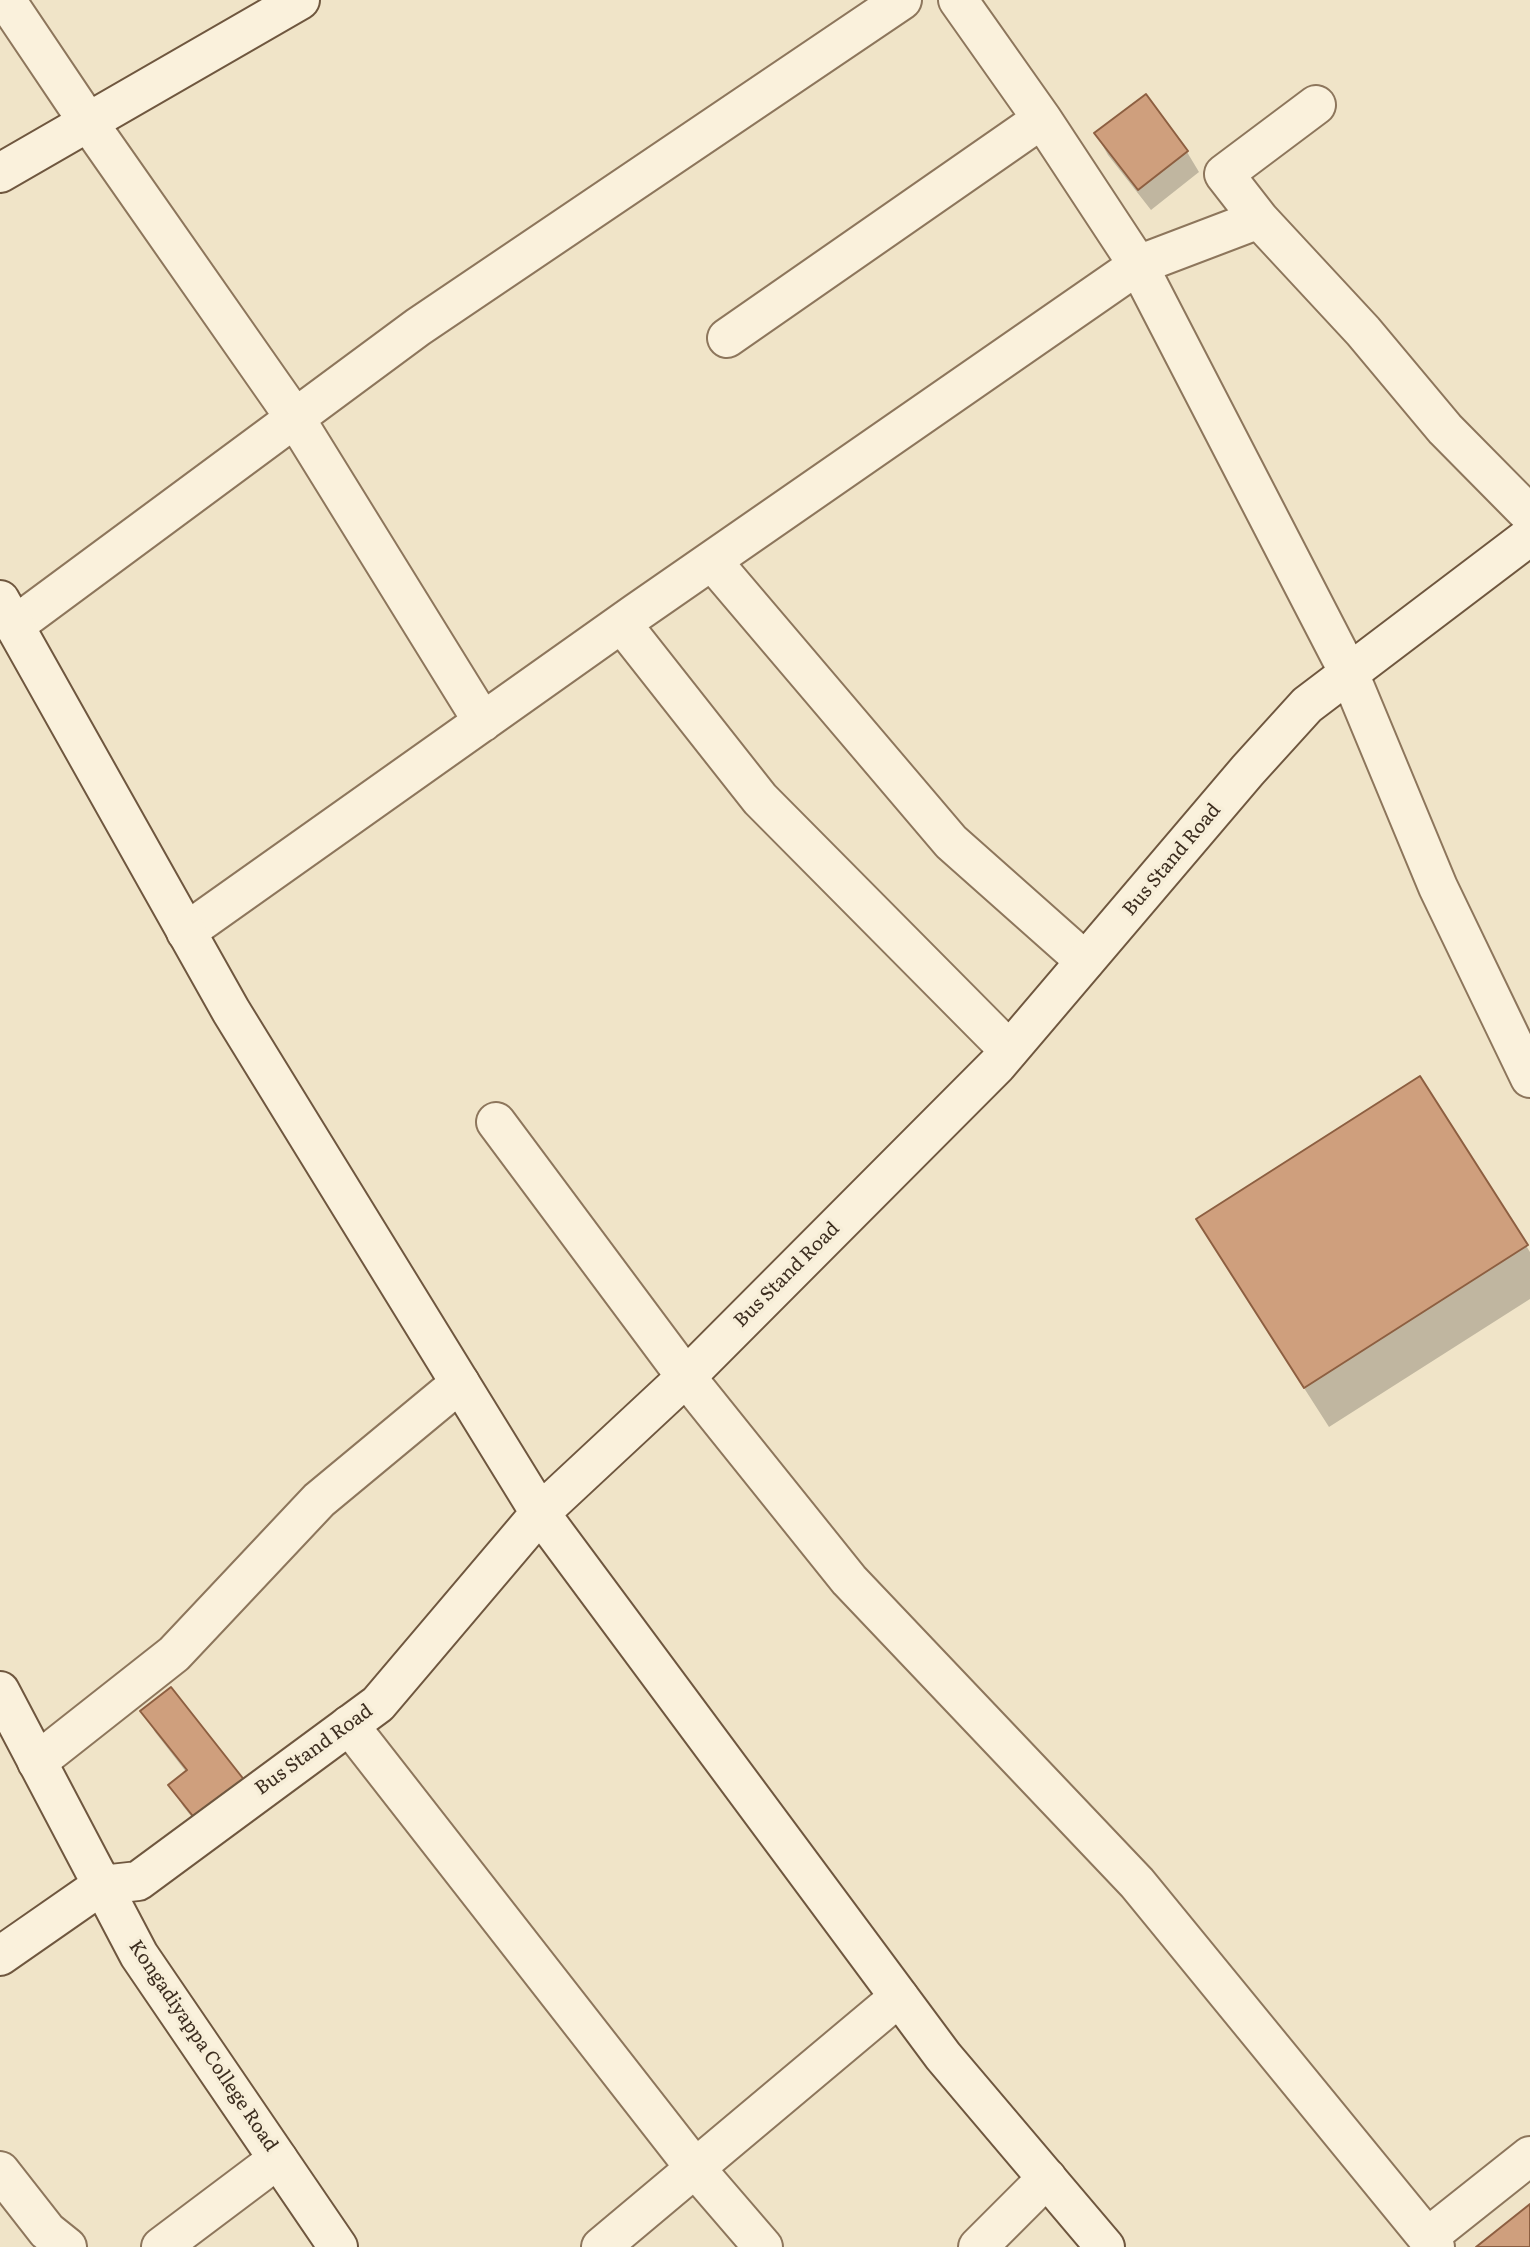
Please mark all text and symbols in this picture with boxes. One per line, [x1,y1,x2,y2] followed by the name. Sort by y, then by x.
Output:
[1118,799,1226,921] street label: Bus Stand Road
[730,1218,844,1332] street label: Bus Stand Road
[251,1700,377,1800] street label: Bus Stand Road
[124,1936,282,2156] street label: Kongadiyappa College Road

